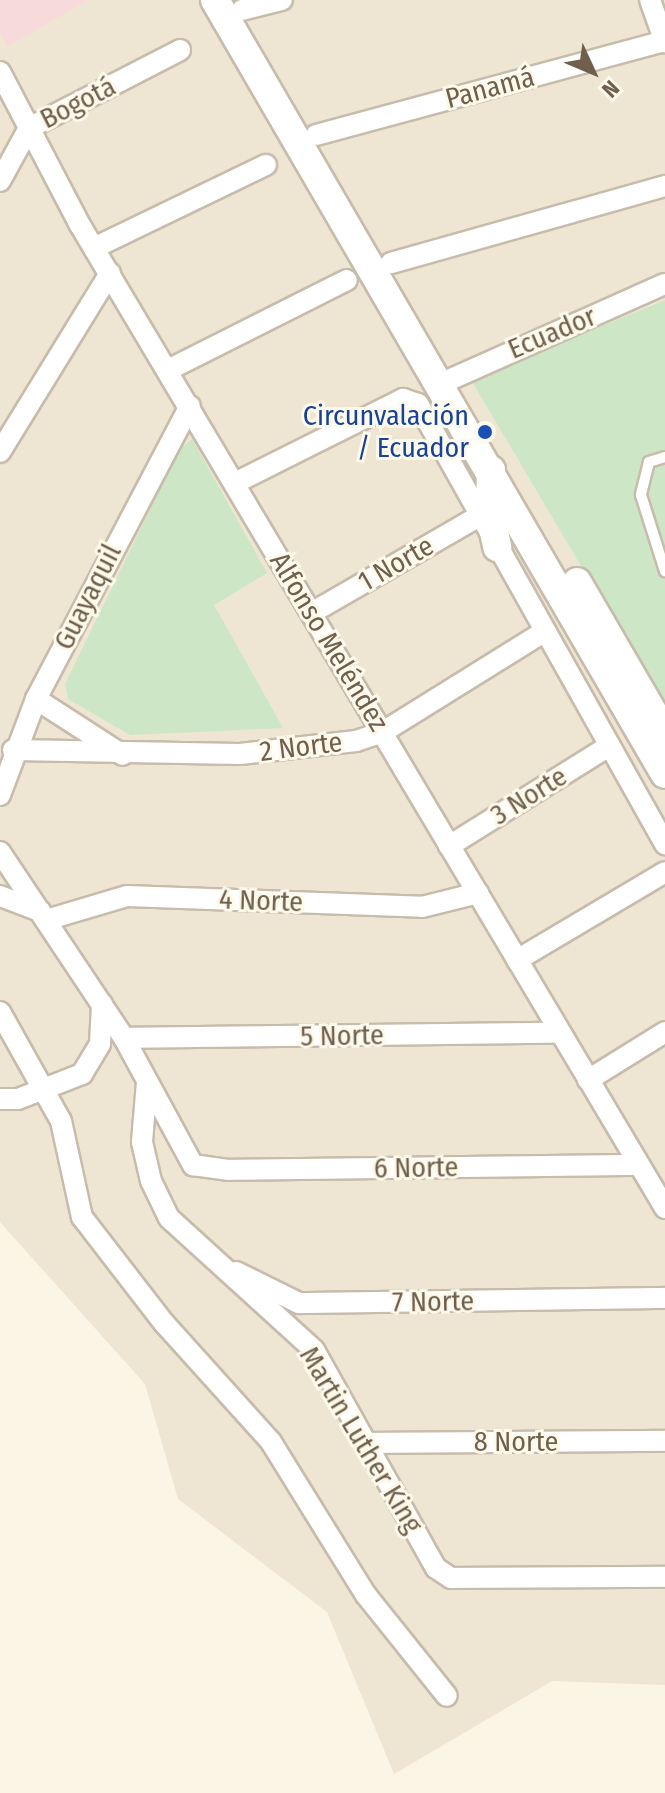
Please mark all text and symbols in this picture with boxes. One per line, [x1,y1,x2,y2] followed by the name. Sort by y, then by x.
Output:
[553,32,633,112] north arrow
[442,60,538,116] street label: Panamá
[35,70,121,136] street label: Bogotá
[596,75,625,103] text: N
[503,300,601,366] street label: Ecuador
[303,399,469,465] place label: Circunvalación / Ecuador
[476,423,494,441] marker: Circunvalación / Ecuador
[352,529,440,599] street label: 1 Norte
[47,539,129,655] street label: Guayaquil
[262,547,396,737] street label: Alfonso Meléndez
[258,725,344,769] street label: 2 Norte
[485,760,573,832] street label: 3 Norte
[218,883,304,919] street label: 4 Norte
[300,1018,384,1054] street label: 5 Norte
[373,1150,459,1186] street label: 6 Norte
[392,1284,474,1320] street label: 7 Norte
[292,1341,430,1539] street label: Martin Luther King
[474,1425,558,1459] street label: 8 Norte

